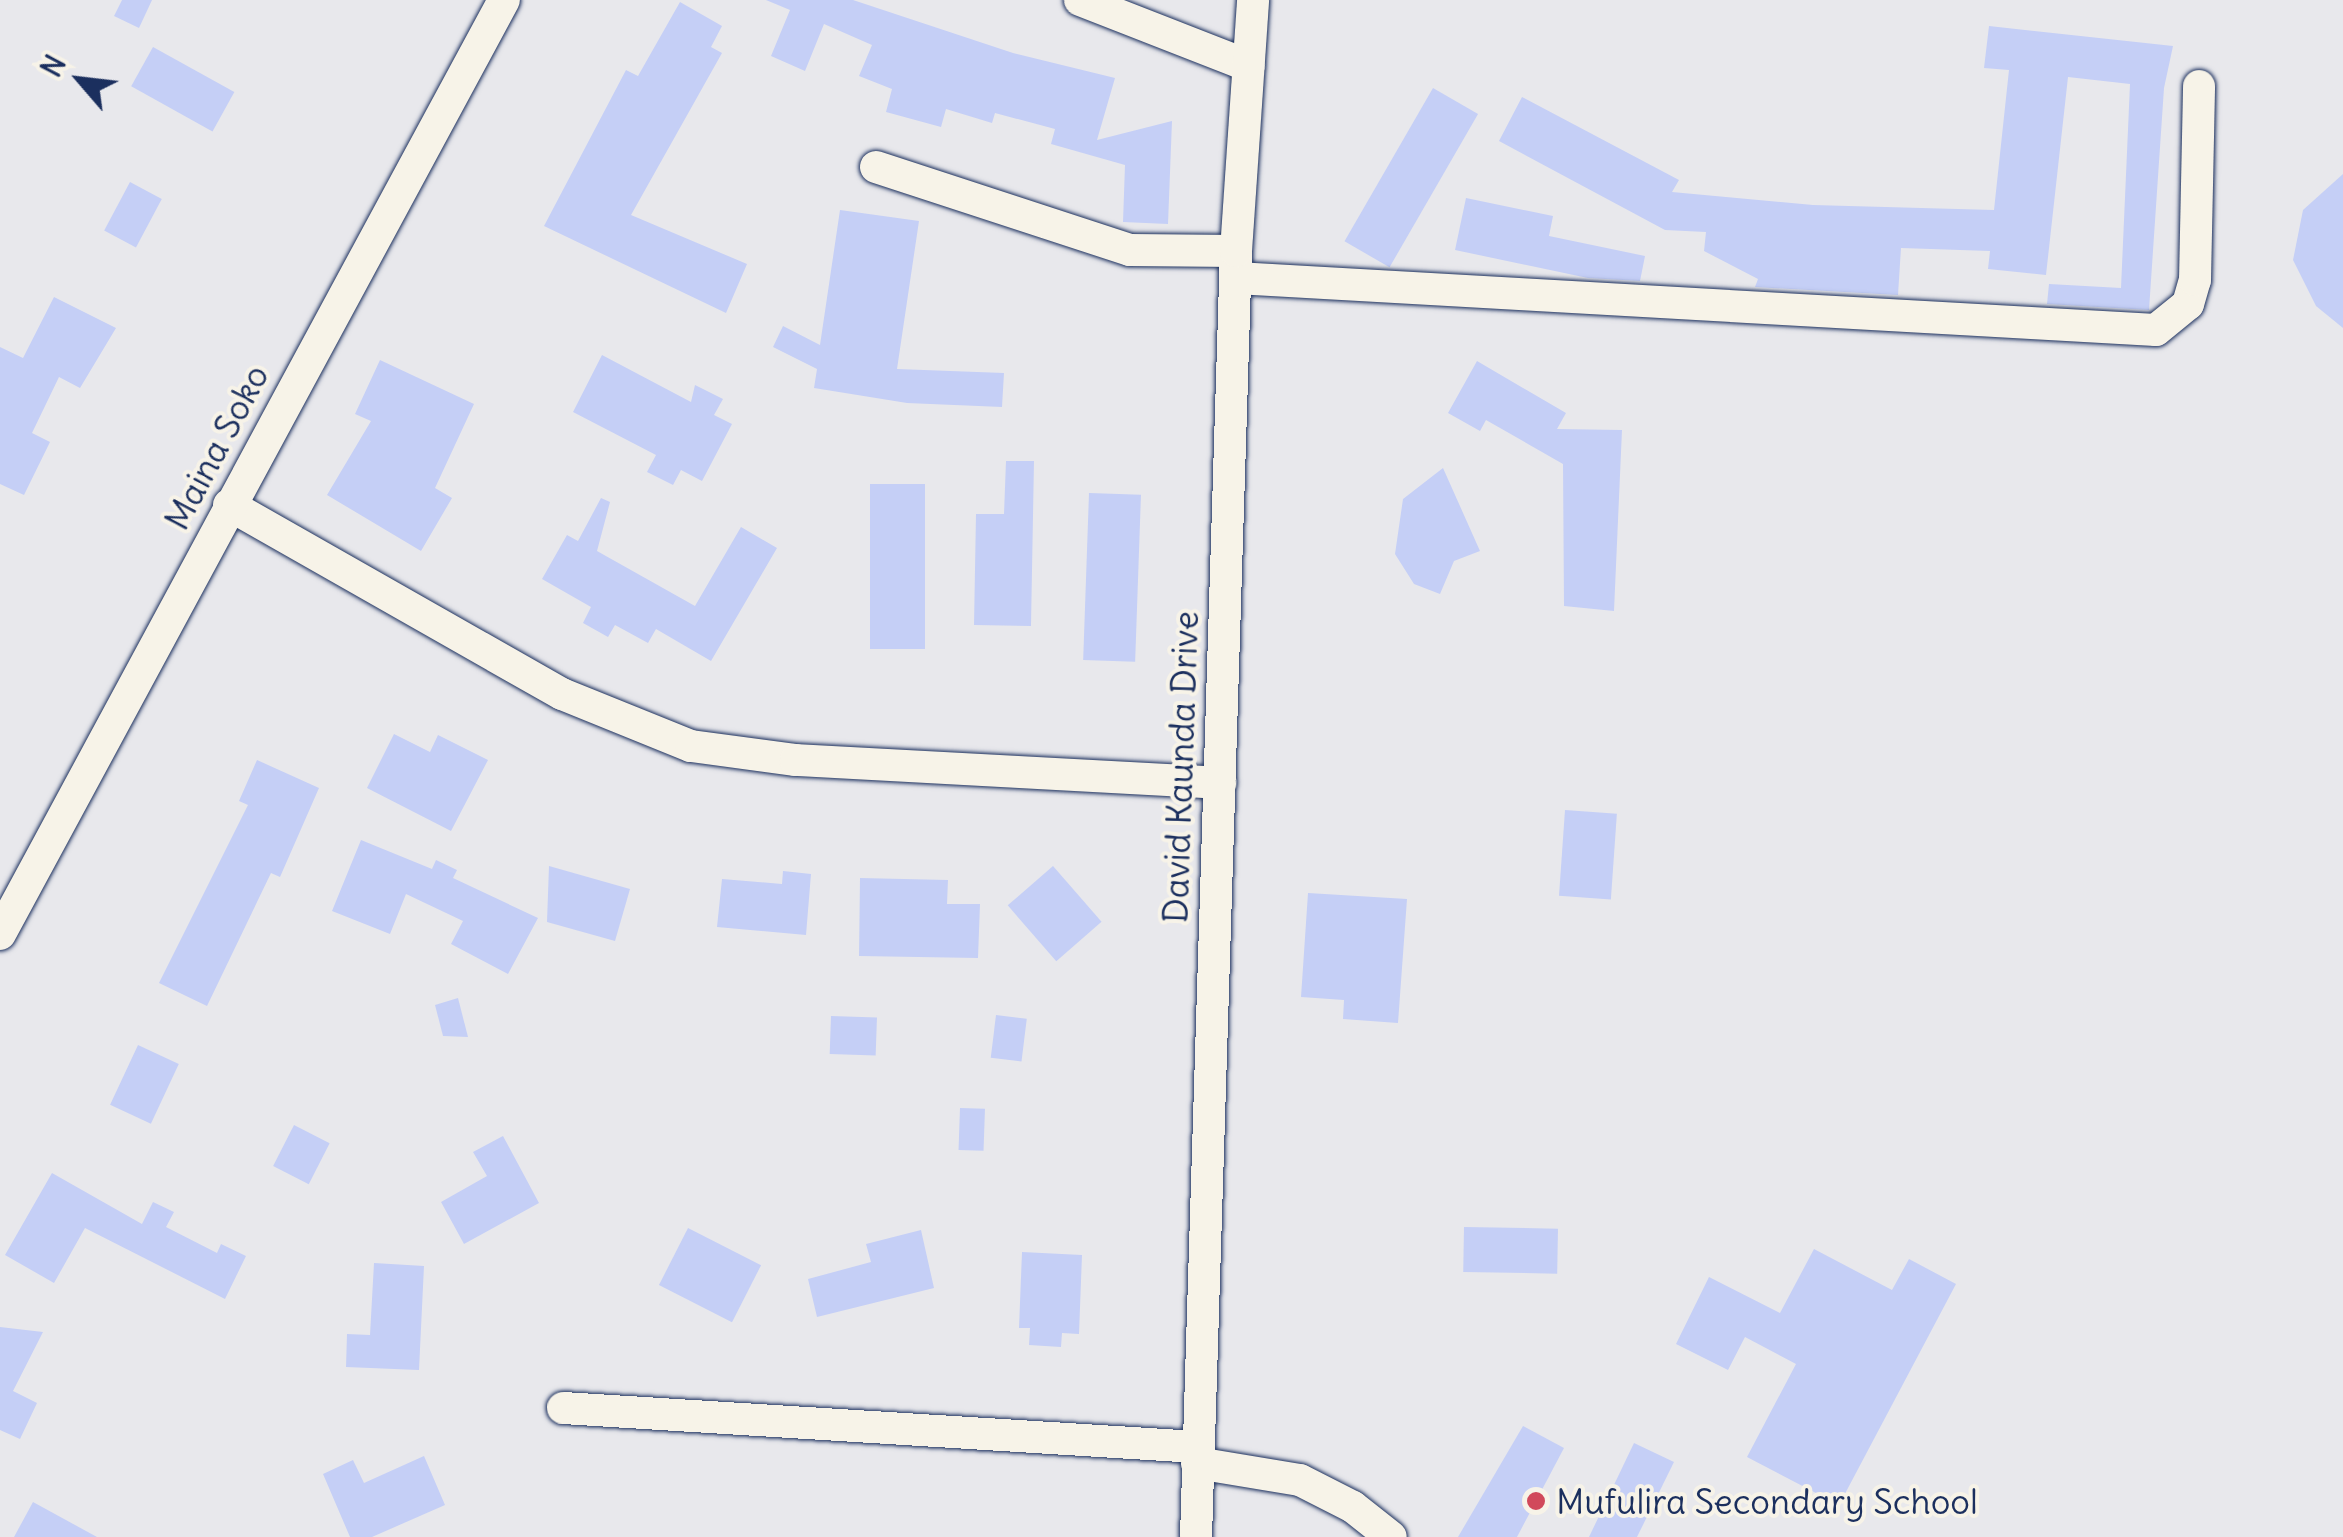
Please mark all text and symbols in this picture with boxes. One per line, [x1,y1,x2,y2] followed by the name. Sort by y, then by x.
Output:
[30,30,130,130] north arrow
[33,49,74,83] text: N
[155,357,277,537] street label: Maina Soko
[1154,610,1206,924] street label: David Kaunda Drive
[1556,1480,1978,1522] place label: Mufulira Secondary School
[1525,1490,1547,1512] marker: Mufulira Secondary School

